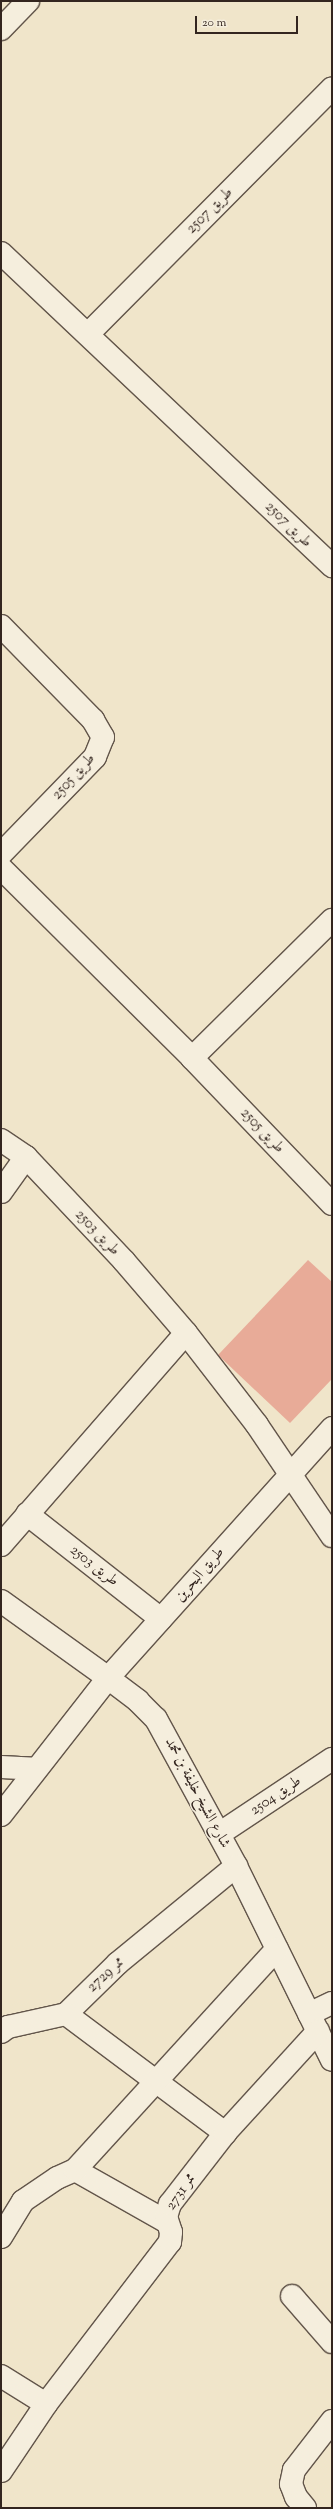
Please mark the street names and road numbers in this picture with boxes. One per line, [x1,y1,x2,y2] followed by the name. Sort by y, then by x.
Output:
[183,184,237,238] street label: طريق 2507
[261,498,315,552] street label: طريق 2507
[49,750,99,804] street label: طريق 2505
[236,1105,288,1157] street label: طريق 2505
[71,1206,123,1260] street label: طريق 2503
[66,1541,122,1591] street label: طريق 2503
[171,1544,229,1606] street label: طريق البحرين
[160,1735,234,1851] street label: شارع الشيخ خليفة بن محمد
[247,1772,305,1820] street label: طريق 2504
[84,1953,128,1997] street label: ممر 2729
[162,2170,200,2214] street label: ممر 2731

